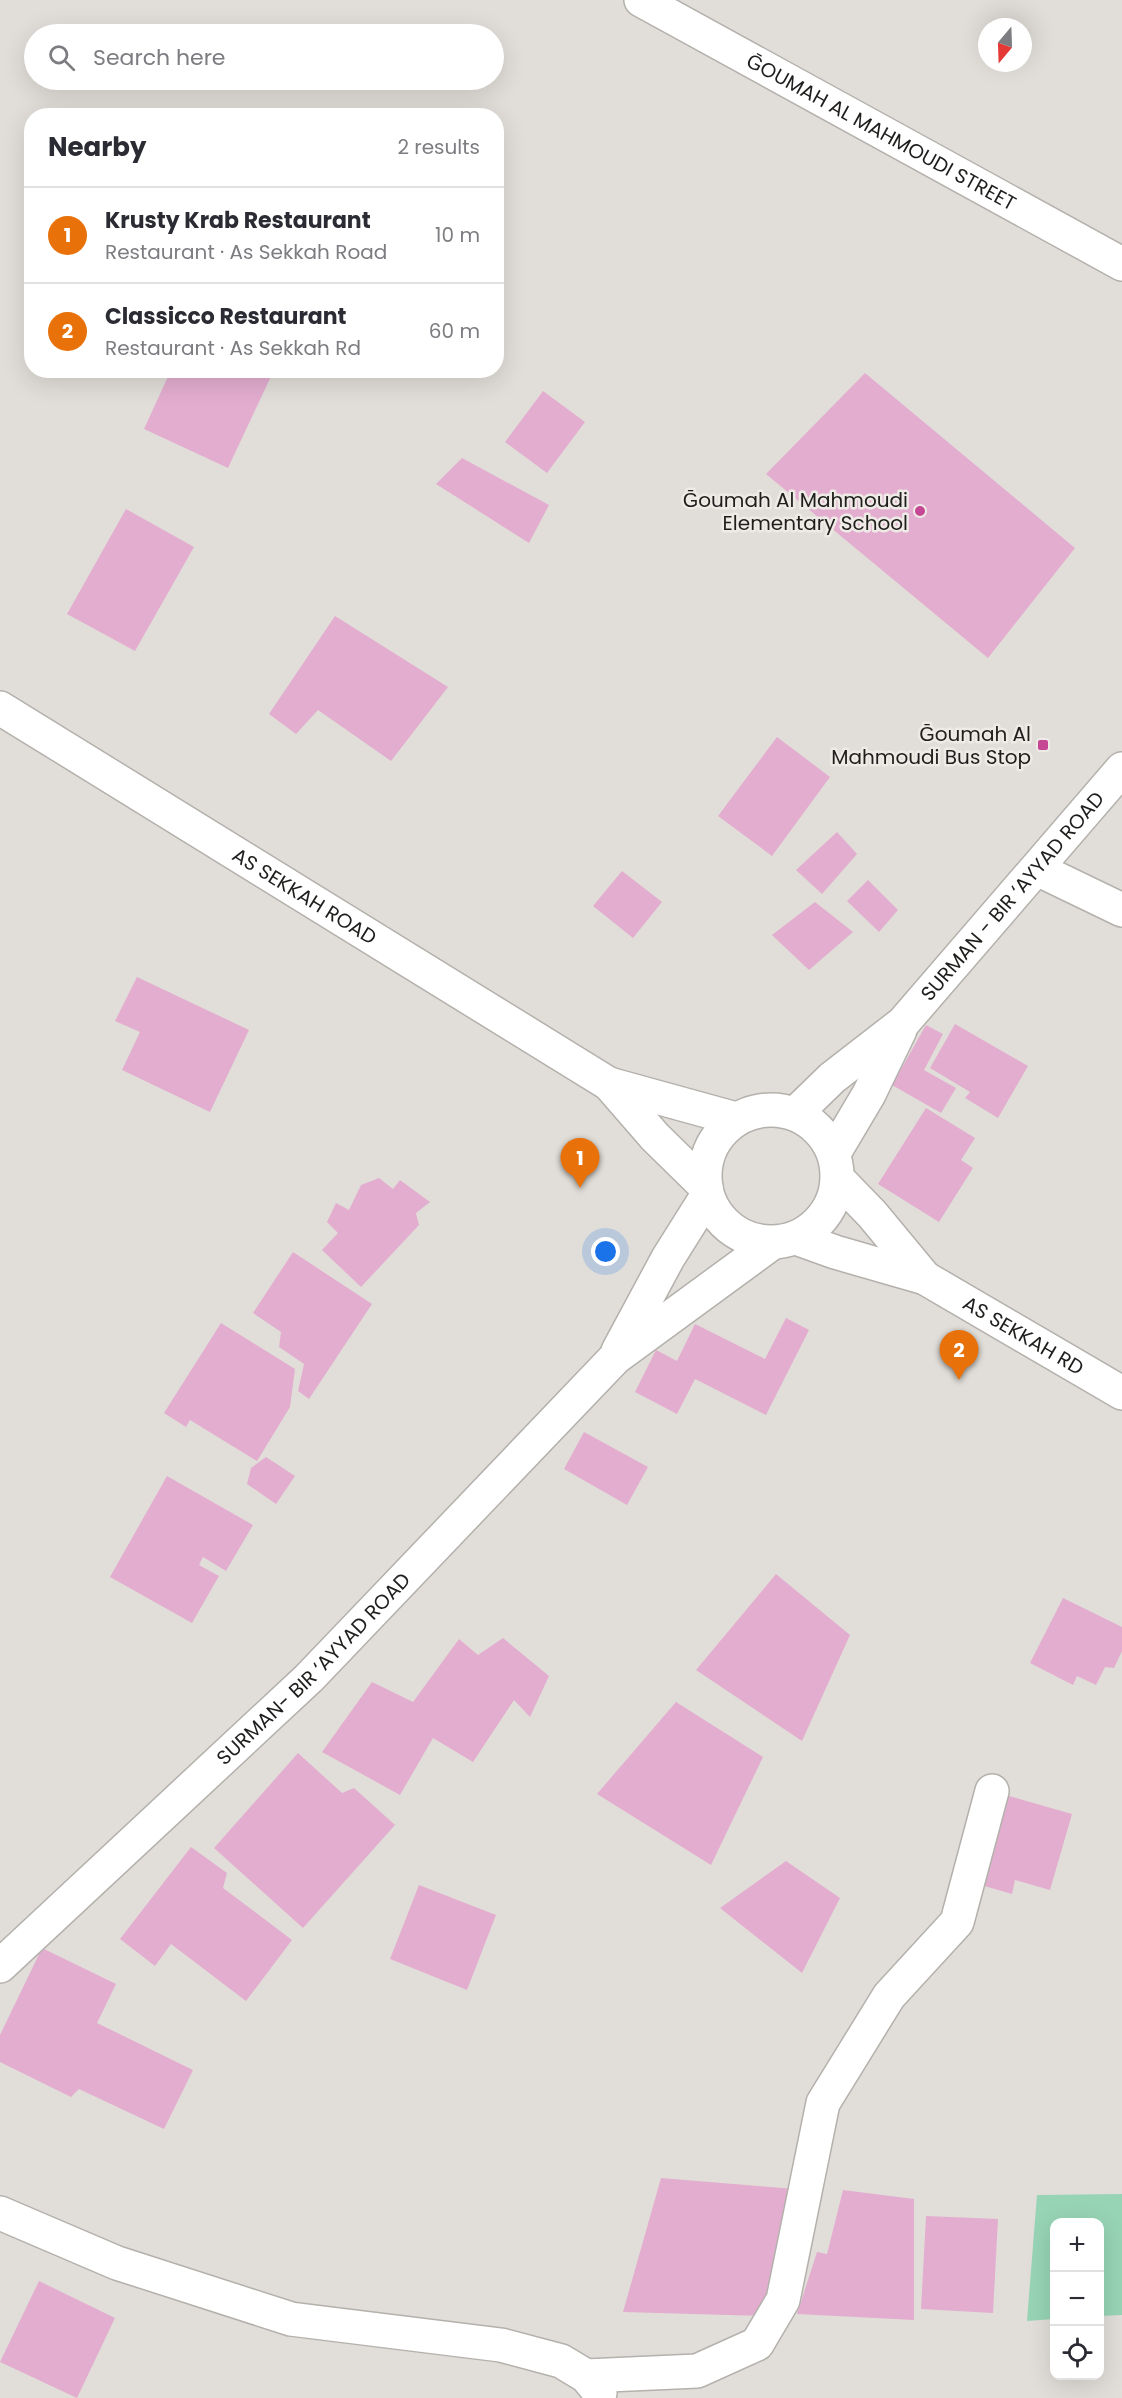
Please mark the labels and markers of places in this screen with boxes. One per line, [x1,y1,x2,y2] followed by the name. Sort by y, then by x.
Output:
[683,486,908,537] place label: Ḡoumah Al Mahmoudi Elementary School
[913,504,927,518] marker: Ḡoumah Al Mahmoudi Elementary School
[831,720,1031,771] place label: Ḡoumah Al Mahmoudi Bus Stop
[1036,738,1050,752] marker: Ḡoumah Al Mahmoudi Bus Stop
[560,1138,600,1188] pin: 1
[940,1330,978,1380] pin: 2

